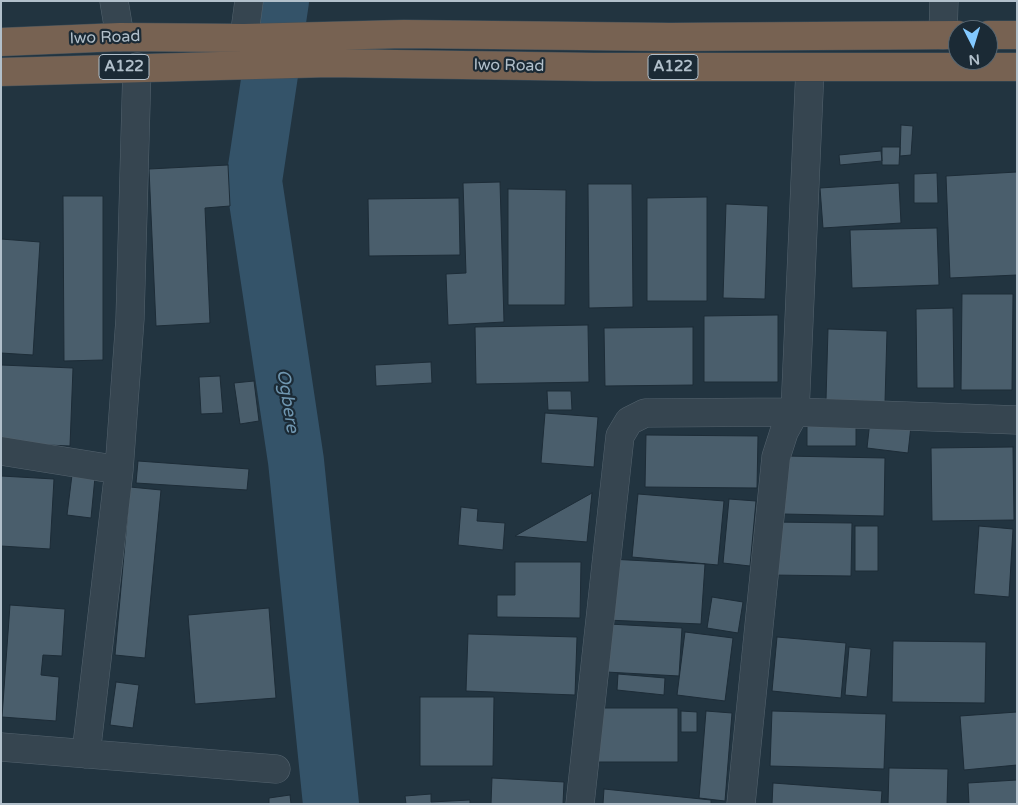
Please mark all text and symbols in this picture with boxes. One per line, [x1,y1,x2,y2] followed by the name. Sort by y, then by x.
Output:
[948,20,998,70] north arrow
[69,27,141,49] street label: Iwo Road
[968,50,981,68] text: N
[99,54,149,80] road number: A122
[648,54,698,80] road number: A122
[473,56,545,76] street label: Iwo Road
[271,368,303,434] water label: Ogbere

